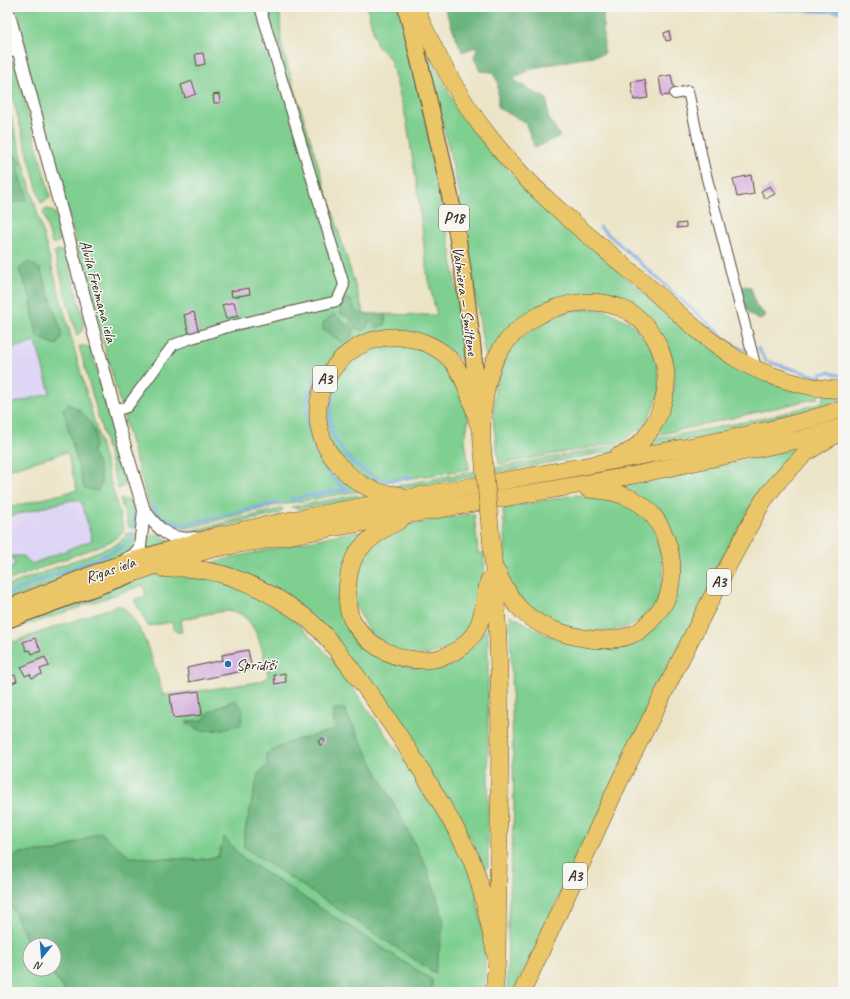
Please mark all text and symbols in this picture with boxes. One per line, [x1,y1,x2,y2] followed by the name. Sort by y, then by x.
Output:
[439,205,469,231] road number: P18
[75,238,122,346] street label: Alvila Freimaņa iela
[447,245,483,359] street label: Valmiera — Smiltene
[313,366,337,392] road number: A3
[83,552,139,588] street label: Rīgas iela
[707,569,731,595] road number: A3
[236,655,278,675] place label: Sprīdīši
[223,659,233,669] marker: Sprīdīši
[563,863,587,889] road number: A3
[22,937,62,977] north arrow
[32,958,44,974] text: N

